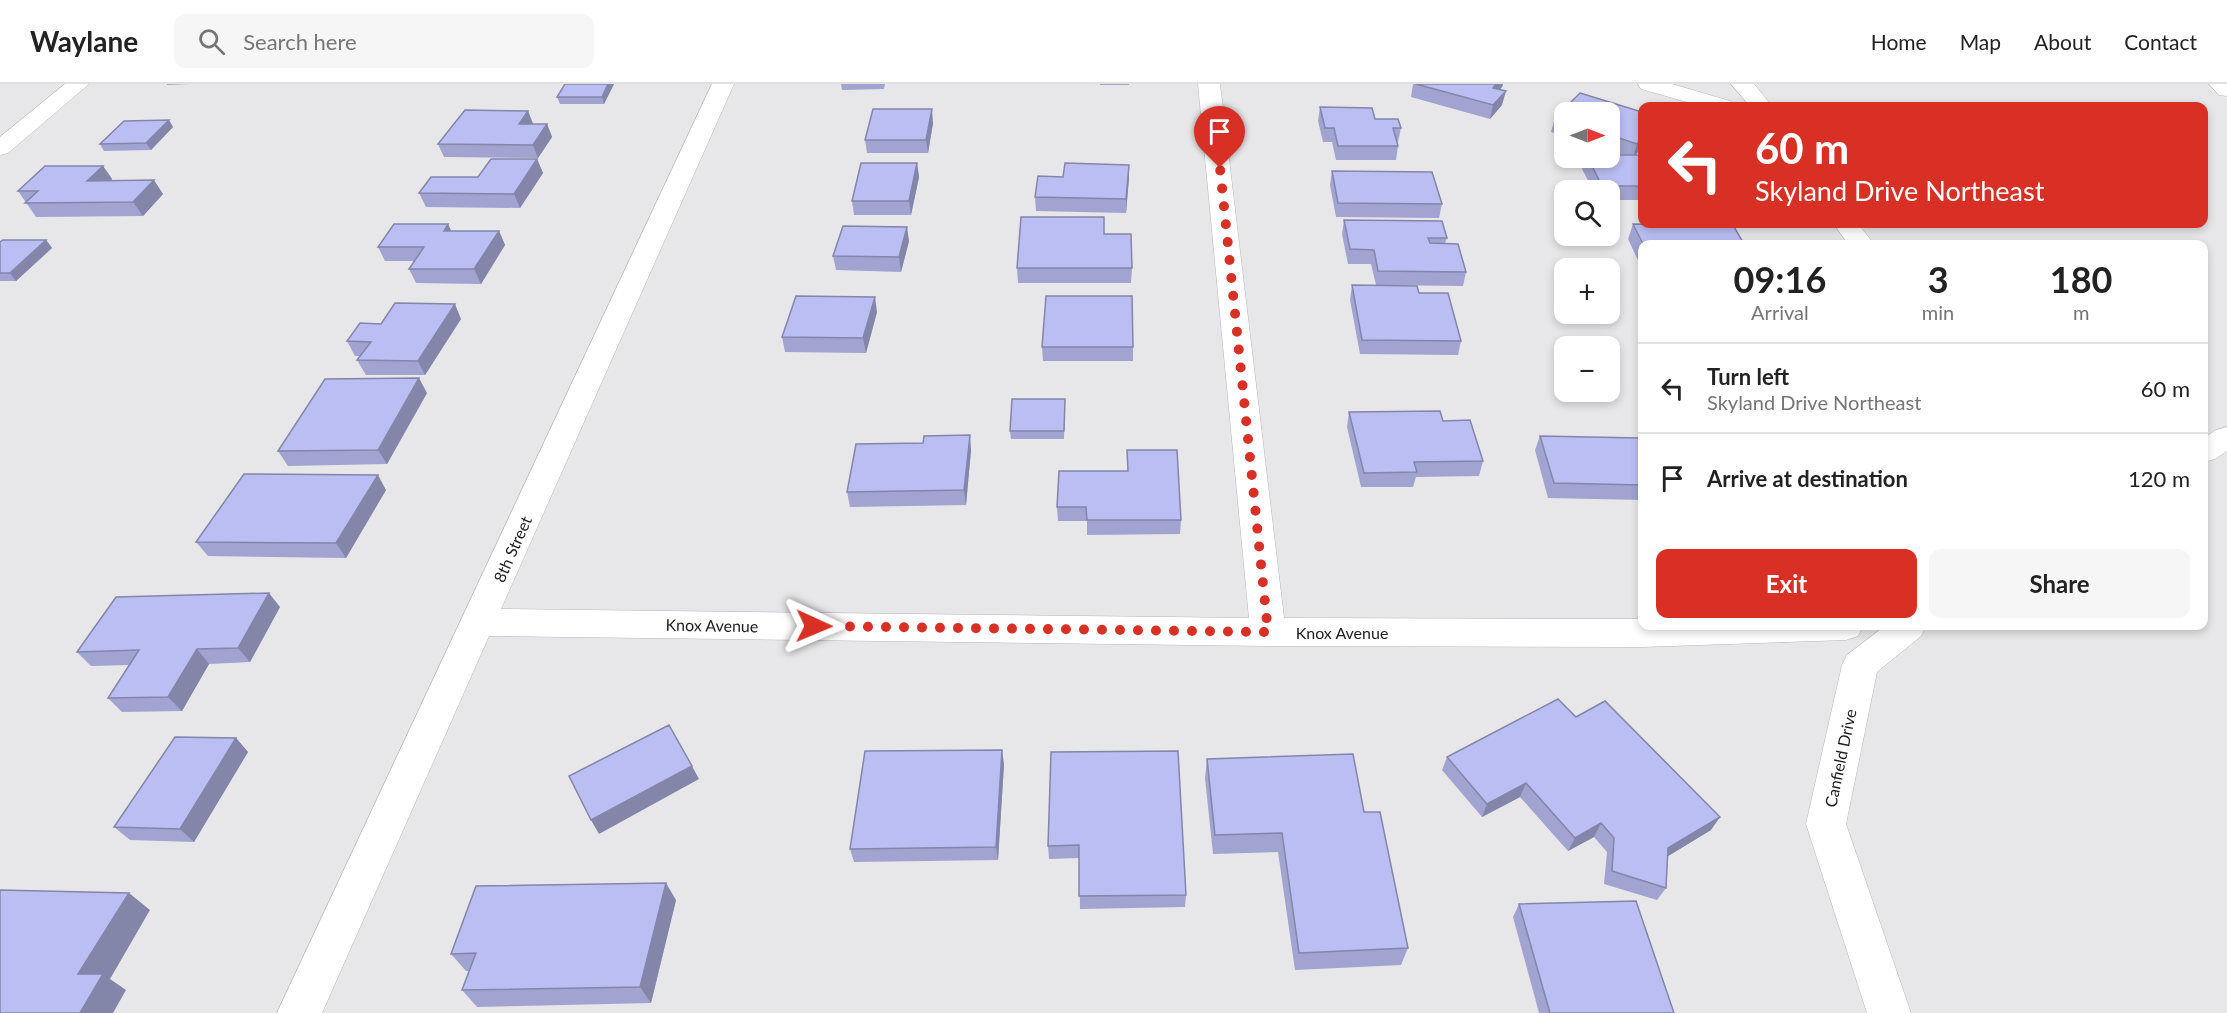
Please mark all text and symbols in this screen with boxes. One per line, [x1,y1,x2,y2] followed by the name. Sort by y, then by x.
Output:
[174,14,594,68] search box
[30,24,138,58] text: Waylane
[195,25,228,58] icon: search
[243,28,357,55] text: Search here
[1871,29,1927,54] text: Home
[1960,29,2001,54] text: Map
[2034,29,2091,54] text: About
[2124,29,2197,54] text: Contact
[1554,102,1620,168] north arrow
[1554,102,1620,402] map controls
[1194,106,1245,168] pin
[1203,115,1236,148] icon: arrive
[1755,123,1849,173] text: 60 m
[1656,126,1734,204] icon: left
[1755,174,2044,207] text: Skyland Drive Northeast
[1554,180,1620,246] button: search
[1734,257,1826,301] text: 09:16
[1928,257,1949,301] text: 3
[2050,257,2112,301] text: 180
[1554,258,1620,324] button: +
[1751,300,1809,324] text: Arrival
[1922,300,1954,324] text: min
[2073,300,2089,324] text: m
[1554,336,1620,402] button: −
[1707,363,1789,390] text: Turn left
[1656,372,1689,405] icon: left
[2141,375,2190,402] text: 60 m
[1707,390,1921,414] text: Skyland Drive Northeast
[1656,462,1689,495] icon: arrive
[1707,465,1908,492] text: Arrive at destination
[2128,465,2190,492] text: 120 m
[489,513,535,585] street label: 8th Street
[1656,549,1917,618] button: Exit
[1929,549,2190,618] button: Share
[782,594,846,658] position arrow
[665,615,759,635] street label: Knox Avenue
[1296,623,1388,642] street label: Knox Avenue
[1820,707,1860,809] street label: Canfield Drive

